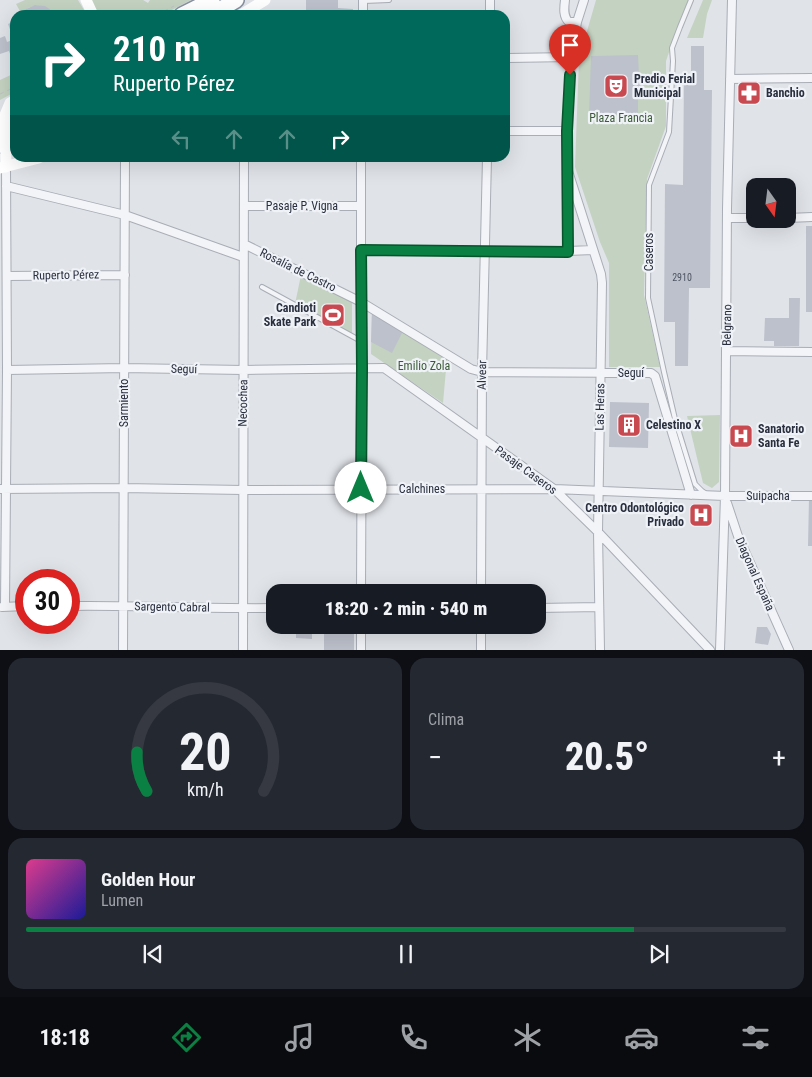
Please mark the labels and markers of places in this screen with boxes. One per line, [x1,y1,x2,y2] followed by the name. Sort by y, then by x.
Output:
[549,24,591,75] pin
[634,72,695,100] place label: Predio Ferial Municipal
[603,73,629,99] theatre icon: Predio Ferial Municipal
[736,80,762,106] pharmacy icon: Banchio
[766,86,805,100] place label: Banchio
[264,301,316,329] place label: Candioti Skate Park
[320,302,346,328] sports icon: Candioti Skate Park
[616,412,642,438] building icon: Celestino X
[646,418,701,432] place label: Celestino X
[758,422,804,450] place label: Sanatorio Santa Fe
[728,423,754,449] hospital icon: Sanatorio Santa Fe
[585,501,684,529] place label: Centro Odontológico Privado
[688,502,714,528] hospital icon: Centro Odontológico Privado

